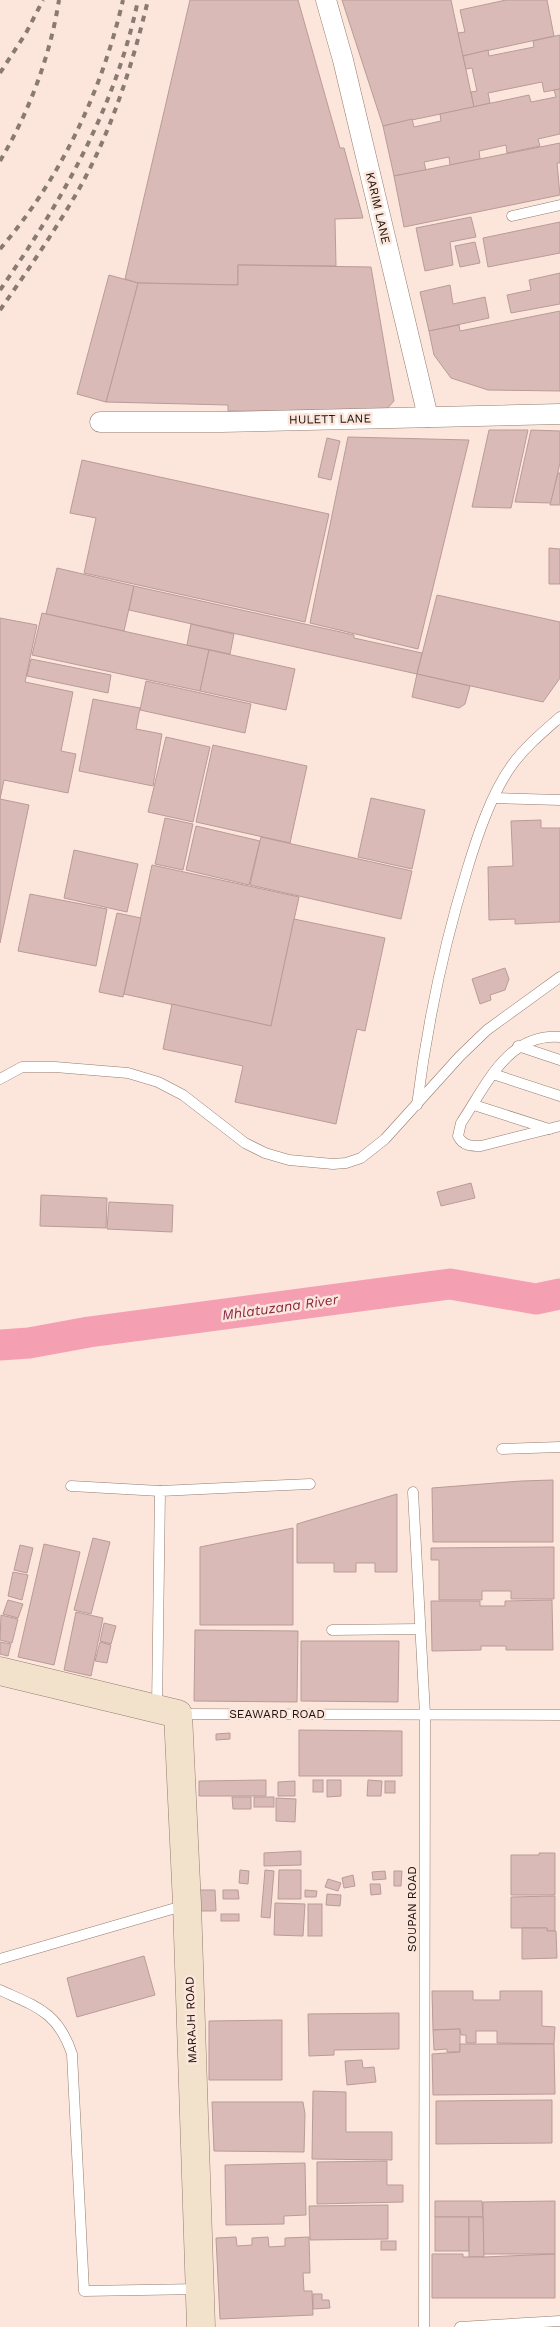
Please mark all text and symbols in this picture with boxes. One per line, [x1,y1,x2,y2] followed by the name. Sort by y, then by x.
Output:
[363,171,393,246] street label: KARIM LANE
[289,411,371,427] street label: HULETT LANE
[221,1291,340,1323] water label: Mhlatuzana River
[229,1707,325,1721] street label: SEAWARD ROAD
[405,1866,419,1952] street label: SOUPAN ROAD
[182,1976,200,2064] street label: MARAJH ROAD

